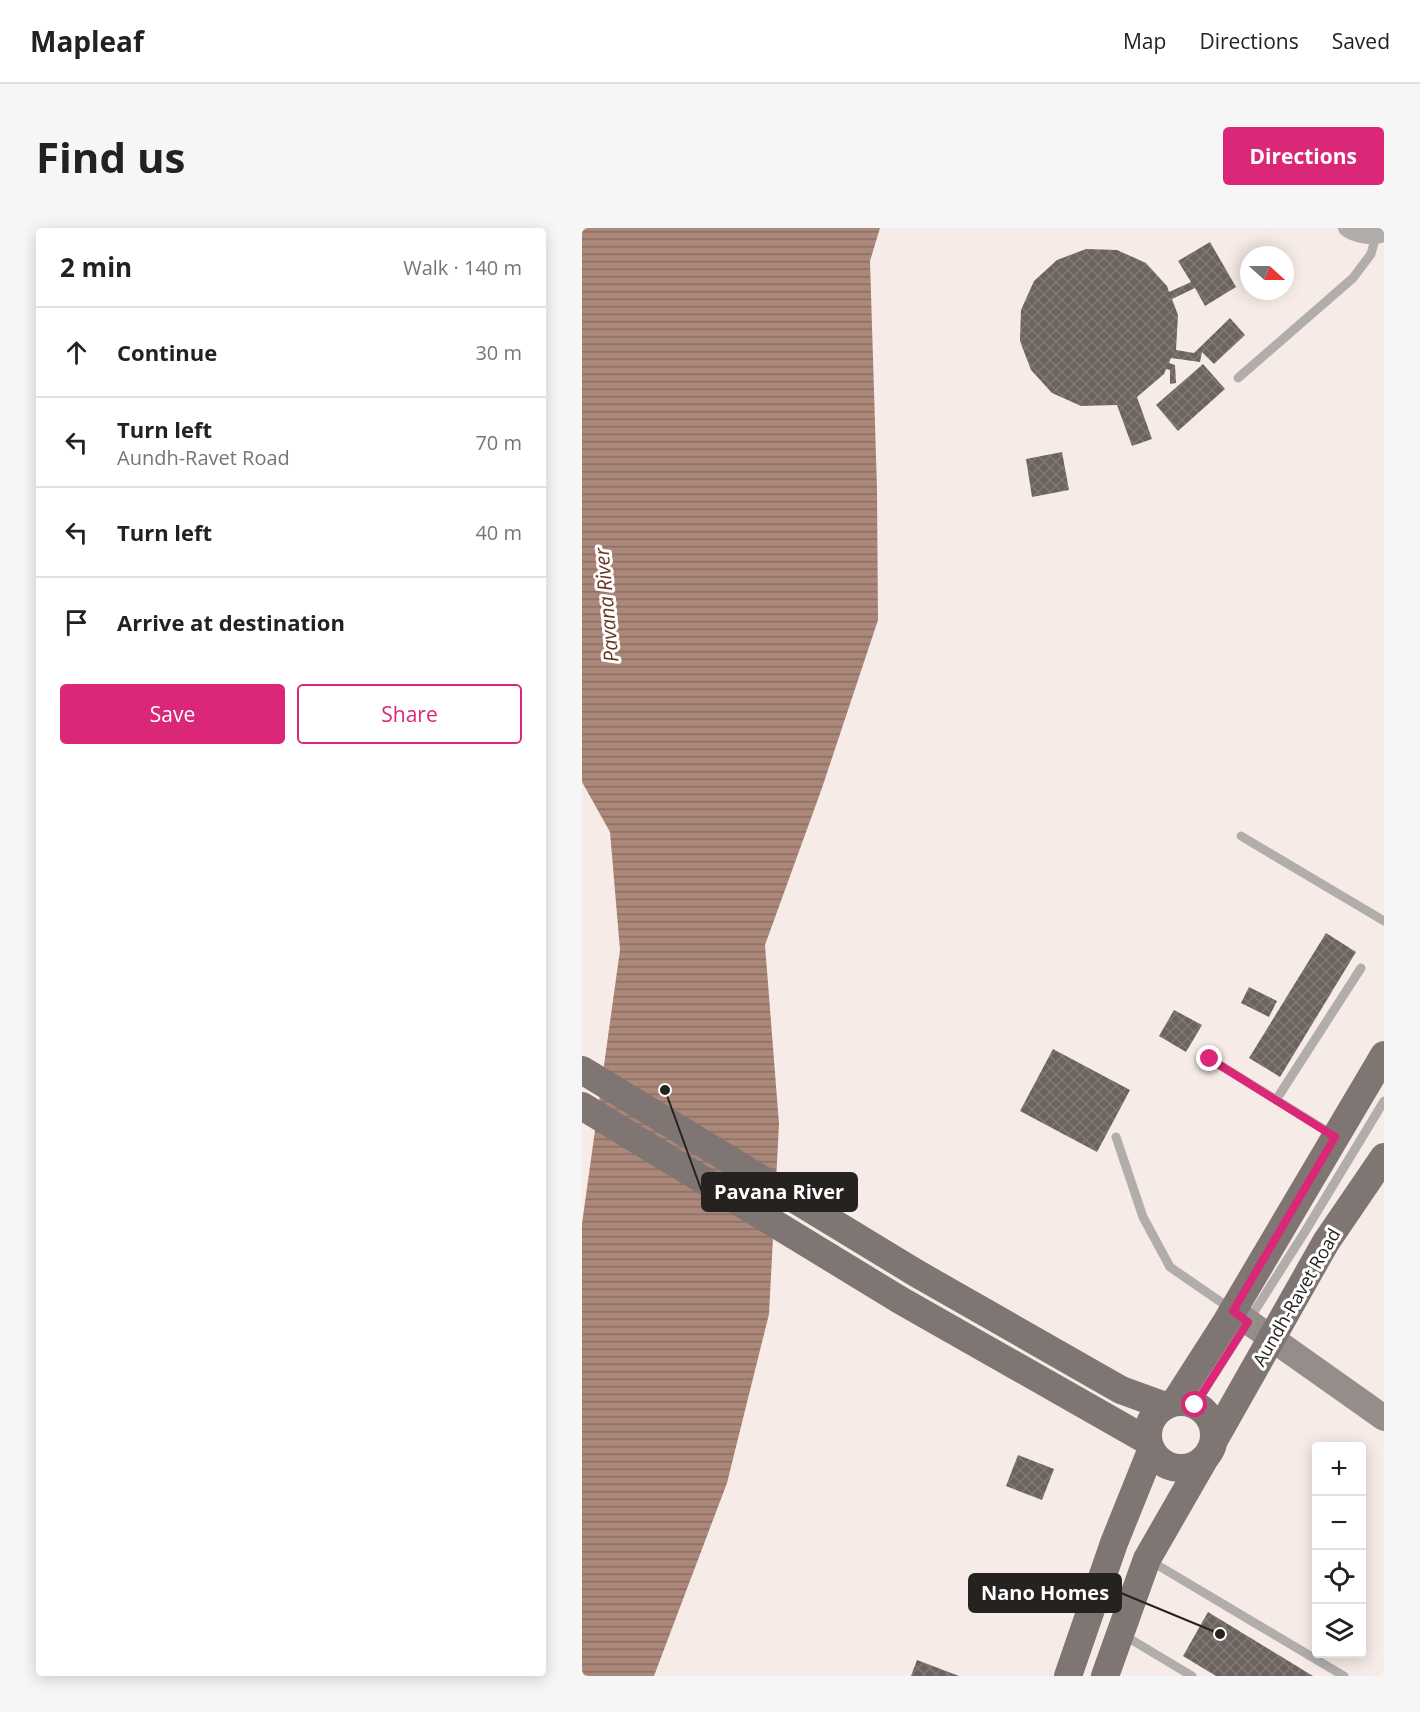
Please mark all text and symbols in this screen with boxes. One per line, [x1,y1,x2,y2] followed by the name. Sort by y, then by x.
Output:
[30,22,144,60] text: Mapleaf
[1123,27,1166,55] text: Map
[1199,27,1299,55] text: Directions
[1332,27,1390,55] text: Saved
[1223,127,1384,185] button: Directions
[36,128,185,185] text: Find us
[1240,246,1294,300] north arrow
[60,249,132,285] text: 2 min
[403,254,522,281] text: Walk · 140 m
[60,336,93,369] icon: ahead
[117,337,217,367] text: Continue
[475,339,522,366] text: 30 m
[117,414,212,444] text: Turn left
[60,426,93,459] icon: left
[475,429,522,456] text: 70 m
[117,444,290,471] text: Aundh-Ravet Road
[60,516,93,549] icon: left
[117,517,212,547] text: Turn left
[475,519,522,546] text: 40 m
[587,546,624,663] water label: Pavana River
[60,606,93,639] icon: arrive
[117,607,345,637] text: Arrive at destination
[60,684,285,744] button: Save
[297,684,522,744] button: Share
[1196,1045,1222,1071] route end
[702,1173,857,1211] callout: Pavana River
[714,1178,844,1205] text: Pavana River
[1247,1224,1345,1370] street label: Aundh-Ravet Road
[1181,1391,1207,1417] route start
[1312,1442,1366,1658] map controls
[1312,1442,1366,1496] button: +
[1312,1496,1366,1550] button: −
[1312,1550,1366,1604] button: locate
[969,1574,1121,1612] callout: Nano Homes
[981,1579,1109,1606] text: Nano Homes
[1312,1604,1366,1658] button: layers

